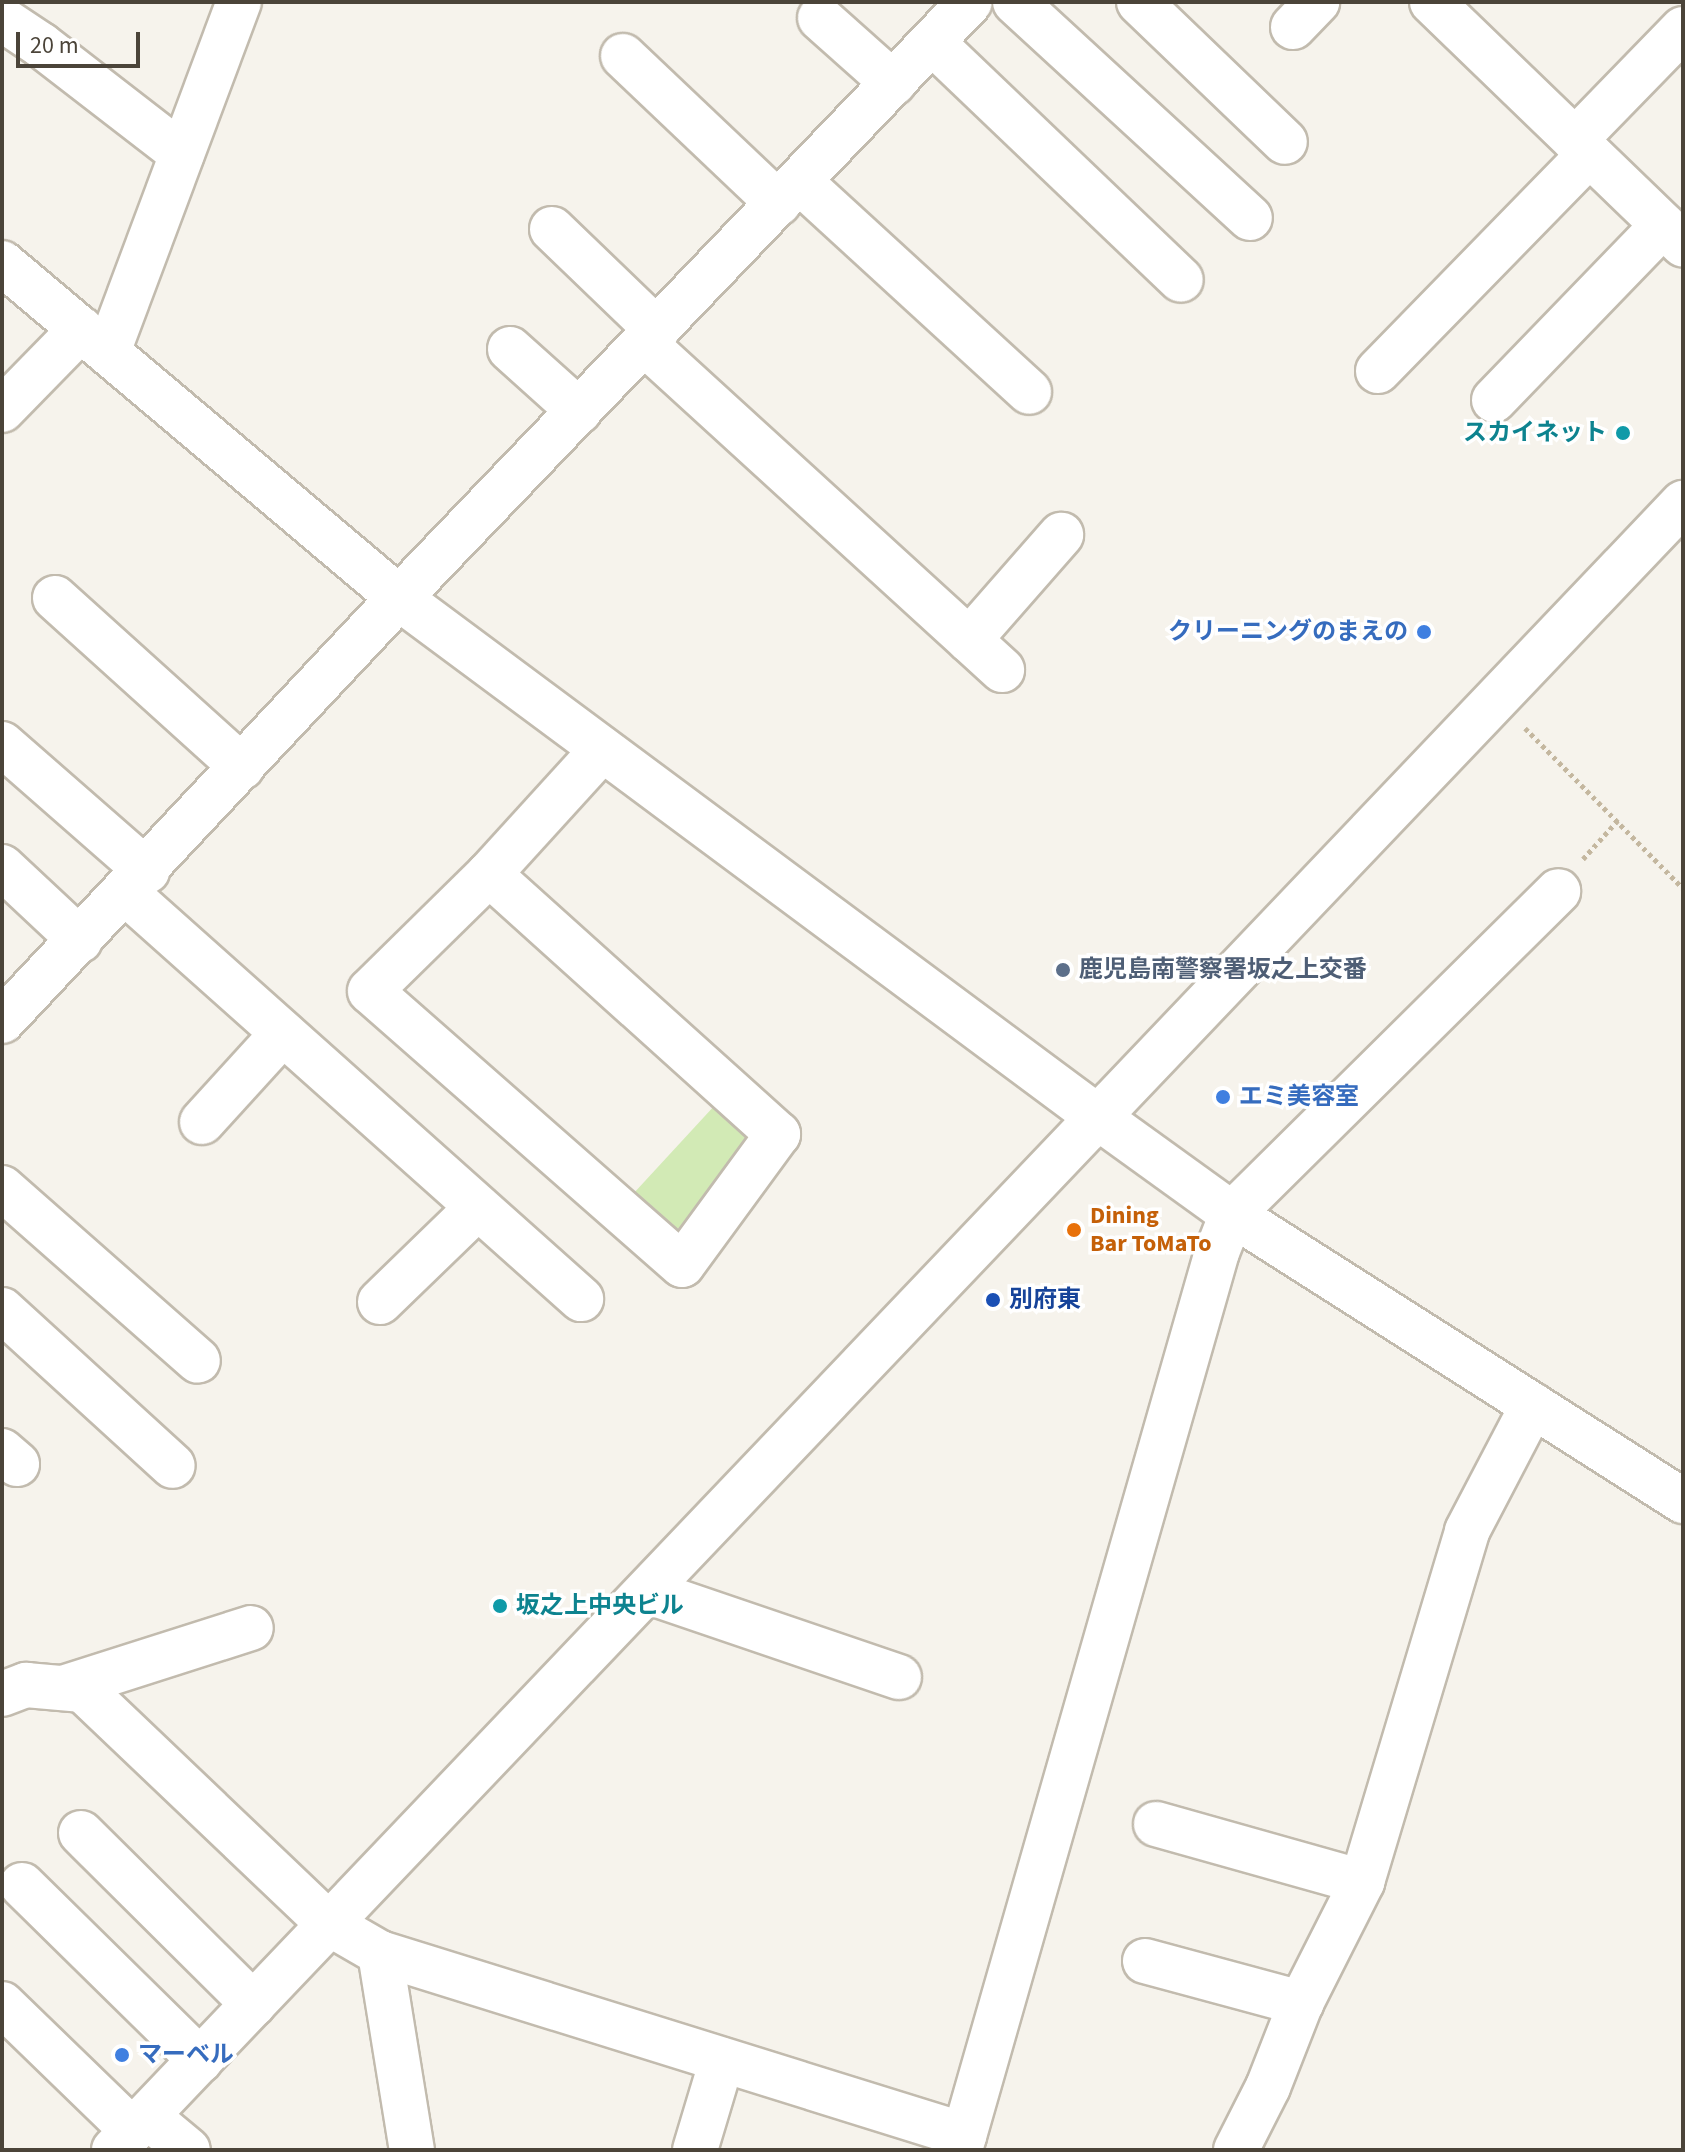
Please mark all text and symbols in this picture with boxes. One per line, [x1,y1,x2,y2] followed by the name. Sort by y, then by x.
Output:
[20,16,144,66] scale bar
[30,28,79,63] text: 20 m
[1463,419,1607,447] place label: スカイネット
[1614,424,1632,442] marker: スカイネット
[1168,618,1408,646] place label: クリーニングのまえの
[1415,623,1433,641] marker: クリーニングのまえの
[1079,956,1367,984] place label: 鹿児島南警察署坂之上交番
[1054,961,1072,979] marker: 鹿児島南警察署坂之上交番
[1239,1083,1359,1111] place label: エミ美容室
[1214,1088,1232,1106] marker: エミ美容室
[1090,1202,1211,1258] place label: Dining Bar ToMaTo
[1065,1221,1083,1239] marker: Dining Bar ToMaTo
[1009,1286,1081,1314] place label: 別府東
[984,1291,1002,1309] marker: 別府東
[516,1592,684,1620] place label: 坂之上中央ビル
[491,1597,509,1615] marker: 坂之上中央ビル
[138,2041,234,2069] place label: マーベル
[113,2046,131,2064] marker: マーベル

